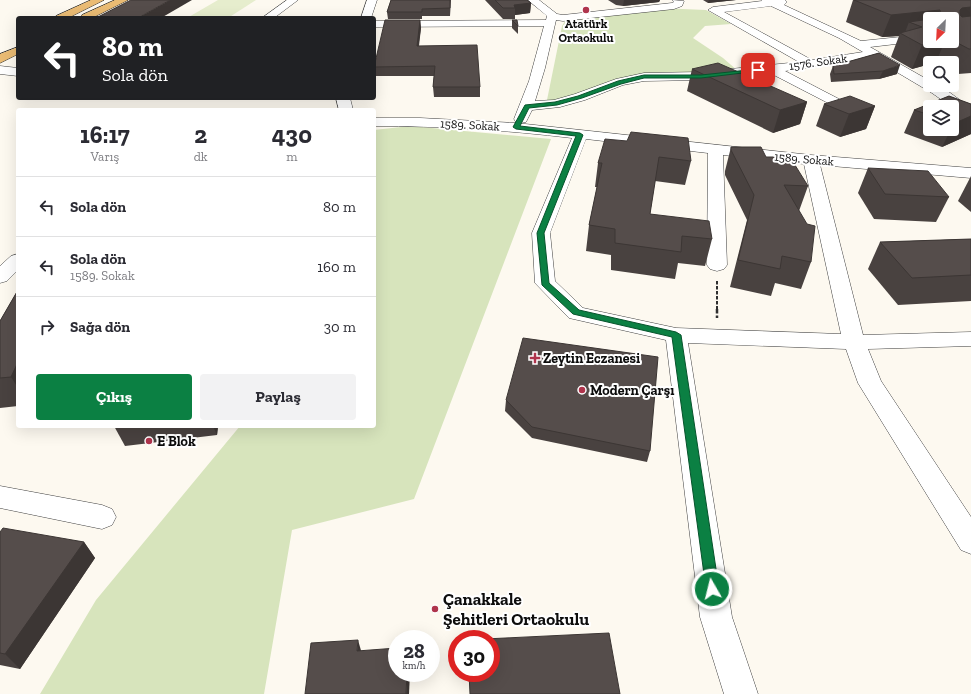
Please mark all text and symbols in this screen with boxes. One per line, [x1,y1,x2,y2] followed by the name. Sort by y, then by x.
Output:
[581,5,591,15] marker: Atatürk Ortaokulu
[923,12,959,48] north arrow
[923,12,959,136] map controls
[558,17,614,45] place label: Atatürk Ortaokulu
[102,30,163,63] text: 80 m
[36,32,88,84] icon: left
[788,51,849,73] street label: 1576. Sokak
[741,53,775,87] pin
[923,56,959,92] button: search
[747,59,769,81] icon: arrive
[102,64,168,86] text: Sola dön
[923,100,959,136] button: layers
[440,116,501,134] street label: 1589. Sokak
[80,120,130,149] text: 16:17
[194,120,207,149] text: 2
[272,120,312,149] text: 430
[91,149,119,164] text: Varış
[194,149,208,164] text: dk
[286,149,297,164] text: m
[774,149,835,169] street label: 1589. Sokak
[36,196,58,218] icon: left
[70,198,126,216] text: Sola dön
[323,198,356,216] text: 80 m
[70,250,126,268] text: Sola dön
[36,256,58,278] icon: left
[317,258,356,276] text: 160 m
[70,268,135,283] text: 1589. Sokak
[36,316,58,338] icon: right
[70,318,130,336] text: Sağa dön
[324,318,356,336] text: 30 m
[543,350,640,367] place label: Zeytin Eczanesi
[530,353,540,363] marker: Zeytin Eczanesi
[36,374,192,420] button: Çıkış
[200,374,356,420] button: Paylaş
[590,382,674,399] place label: Modern Çarşı
[577,385,587,395] marker: Modern Çarşı
[157,433,196,450] place label: E Blok
[144,436,154,446] marker: E Blok
[691,568,733,610] position arrow
[443,589,589,629] place label: Çanakkale Şehitleri Ortaokulu
[430,604,440,614] marker: Çanakkale Şehitleri Ortaokulu
[448,630,500,682] speed limit sign: 30
[403,639,425,663] text: 28
[403,660,425,672] text: km/h

